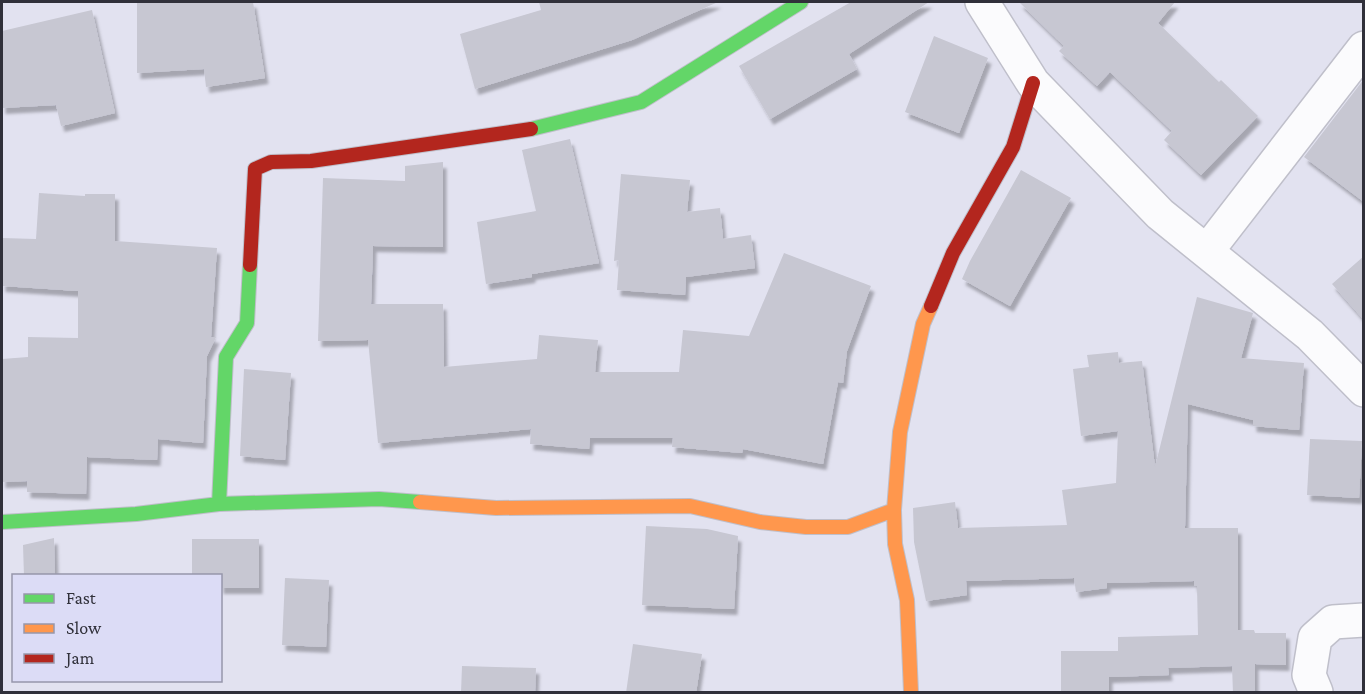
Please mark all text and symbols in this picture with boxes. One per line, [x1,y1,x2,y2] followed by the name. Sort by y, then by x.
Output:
[12,574,222,682] legend
[66,588,97,608] text: Fast
[66,618,102,638] text: Slow
[64,648,95,668] text: Jam

